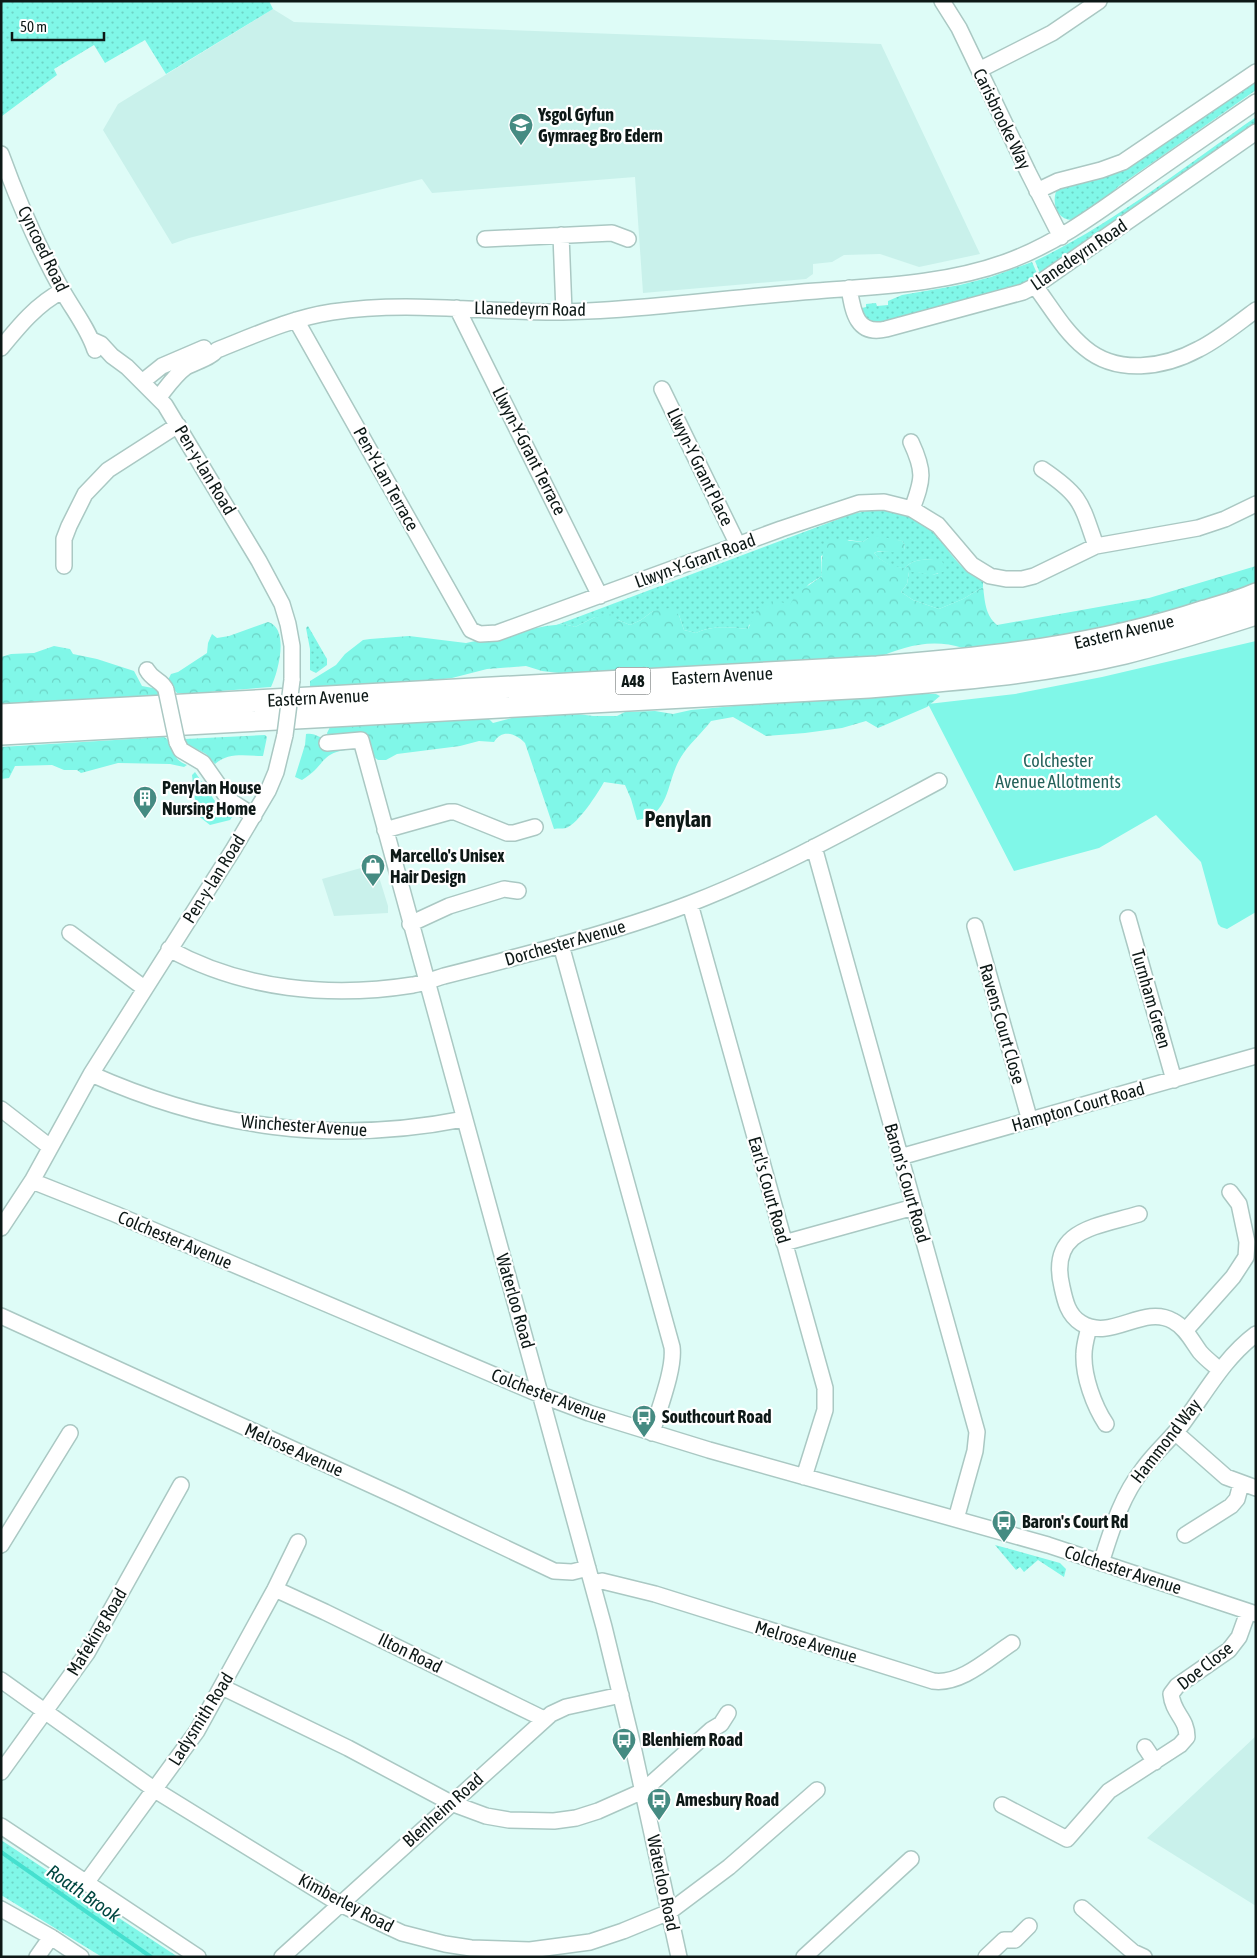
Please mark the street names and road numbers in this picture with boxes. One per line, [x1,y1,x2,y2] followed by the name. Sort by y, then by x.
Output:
[969,65,1036,173] street label: Carisbrooke Way
[14,202,73,295] street label: Cyncoed Road
[1027,215,1131,295] street label: Llanedeyrn Road
[474,297,586,320] street label: Llanedeyrn Road
[488,383,571,518] street label: Llwyn-Y-Grant Terrace
[663,404,738,529] street label: Llwyn-Y Grant Place
[171,421,240,518] street label: Pen-y-lan Road
[349,423,424,534] street label: Pen-Y-Lan Terrace
[632,529,758,592] street label: Llwyn-Y-Grant Road
[1072,610,1176,653] street label: Eastern Avenue
[671,662,773,689] street label: Eastern Avenue
[616,668,650,694] road number: A48
[267,684,369,711] street label: Eastern Avenue
[178,830,249,927] street label: Pen-y-lan Road
[502,915,628,970] street label: Dorchester Avenue
[1127,947,1176,1051] street label: Turnham Green
[975,961,1030,1086] street label: Ravens Court Close
[1009,1077,1147,1136] street label: Hampton Court Road
[240,1111,368,1140] street label: Winchester Avenue
[880,1121,935,1245] street label: Baron's Court Road
[744,1134,795,1246] street label: Earl's Court Road
[115,1206,235,1273] street label: Colchester Avenue
[492,1251,539,1351] street label: Waterloo Road
[489,1364,610,1427] street label: Colchester Avenue
[1126,1394,1205,1487] street label: Hammond Way
[242,1418,347,1481] street label: Melrose Avenue
[1062,1541,1184,1598] street label: Colchester Avenue
[62,1584,131,1679] street label: Mafeking Road
[753,1616,860,1667] street label: Melrose Avenue
[375,1628,446,1677] street label: Ilton Road
[1173,1637,1237,1694] street label: Doe Close
[164,1668,237,1769] street label: Ladysmith Road
[398,1768,487,1851] street label: Blenheim Road
[643,1833,684,1933] street label: Waterloo Road
[295,1869,397,1936] street label: Kimberley Road

